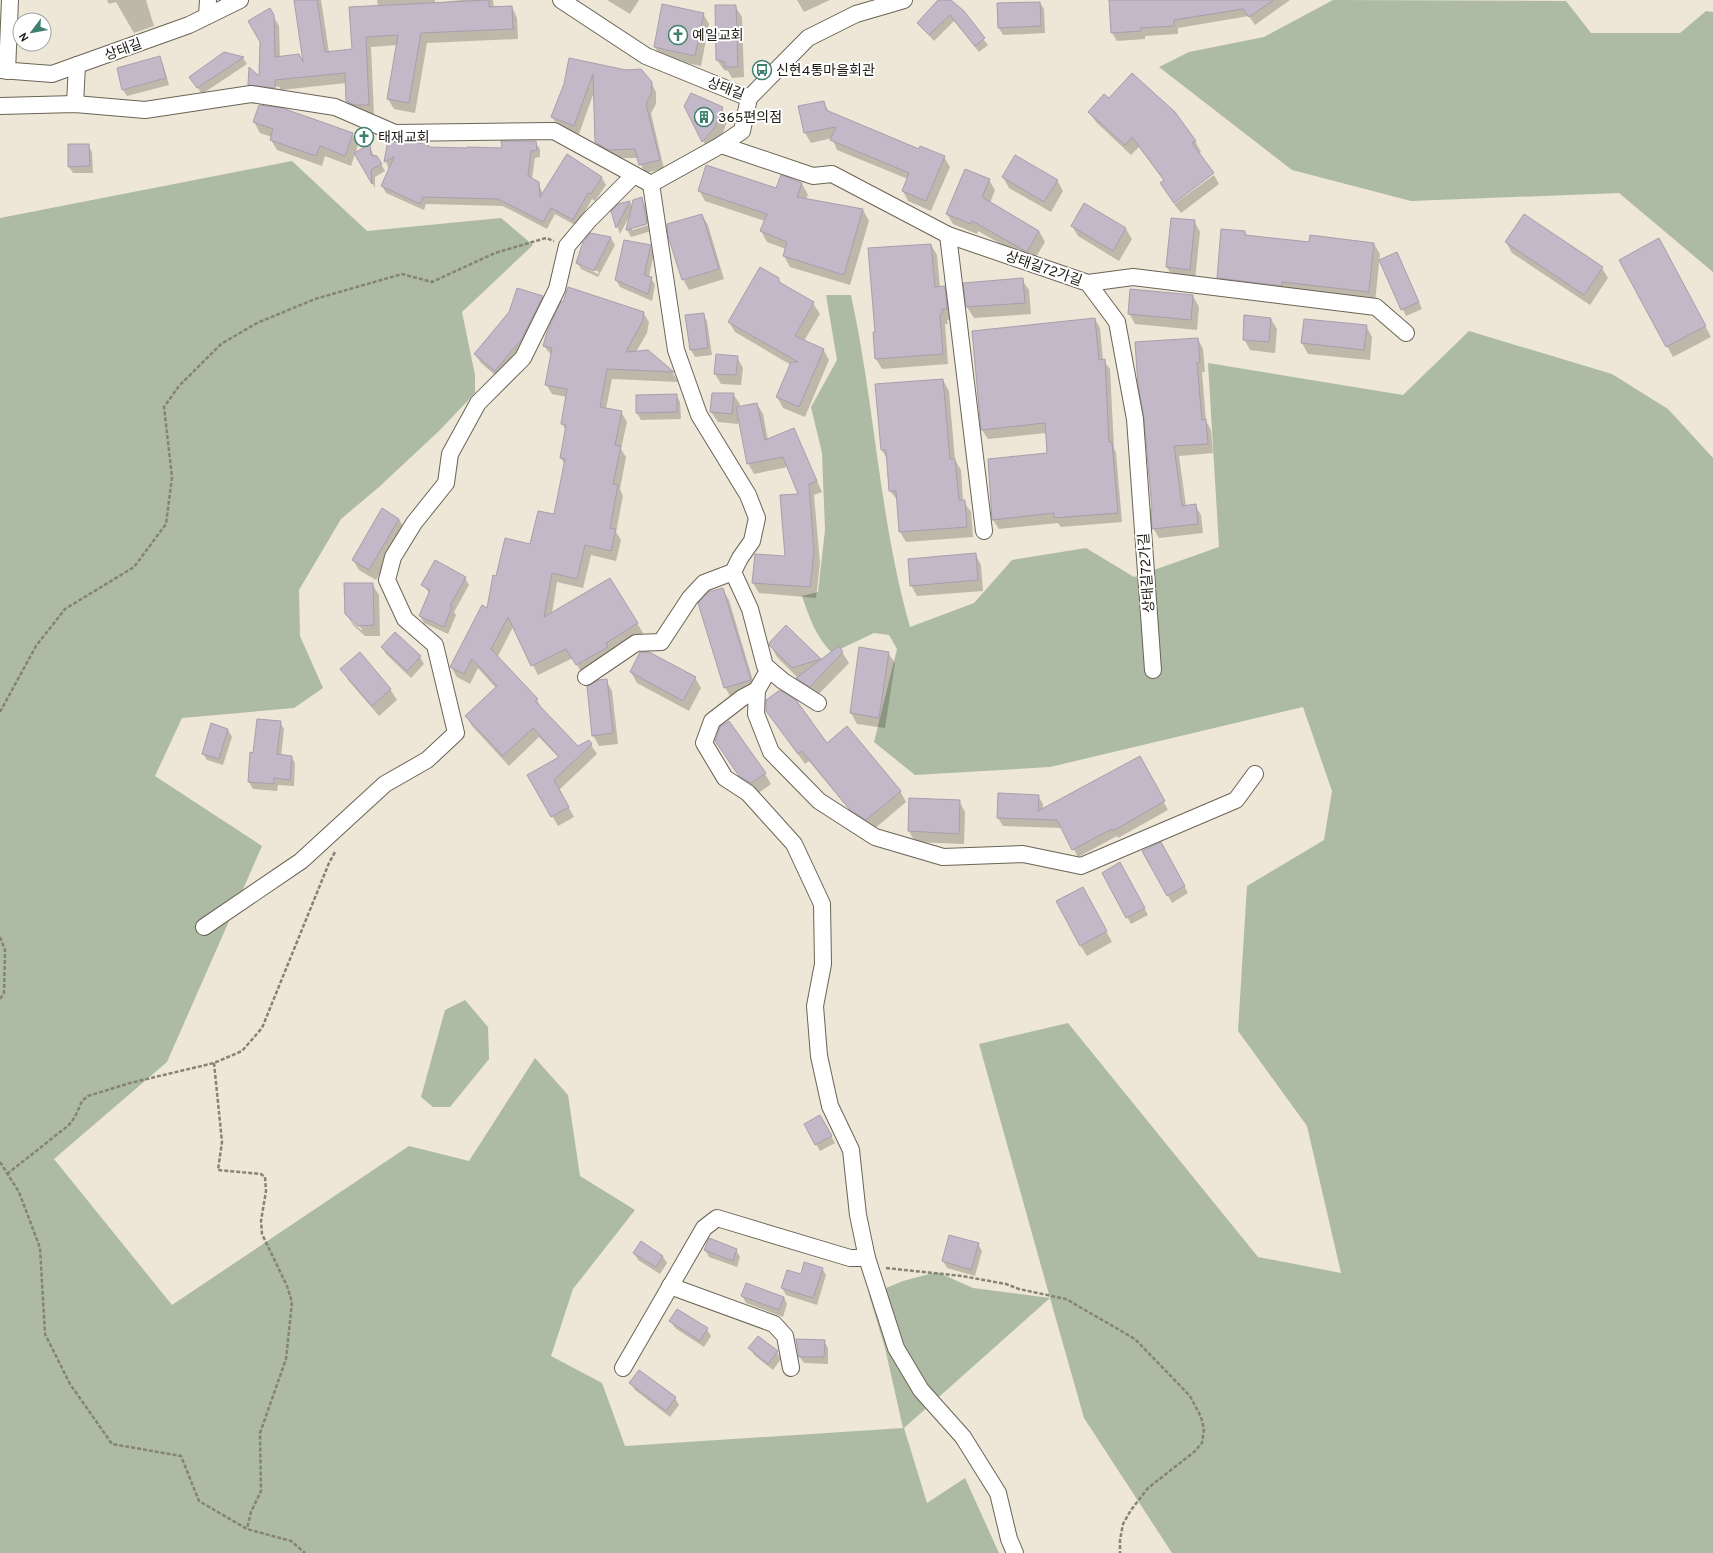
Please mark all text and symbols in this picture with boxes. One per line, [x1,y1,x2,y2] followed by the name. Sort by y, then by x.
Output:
[12,12,52,52] north arrow
[667,24,689,46] church icon: 예일교회
[692,28,744,45] place label: 예일교회
[16,30,32,44] text: N
[102,36,145,65] street label: 상태길
[751,59,773,81] bus stop icon: 신현4통마을회관
[776,62,875,80] place label: 신현4통마을회관
[704,75,747,104] street label: 상태길
[693,106,715,128] building icon: 365편의점
[718,110,782,127] place label: 365편의점
[353,126,375,148] church icon: 태재교회
[378,130,430,147] place label: 태재교회
[1003,248,1084,290] street label: 상태길72가길
[1136,532,1159,613] street label: 상태길72가길

